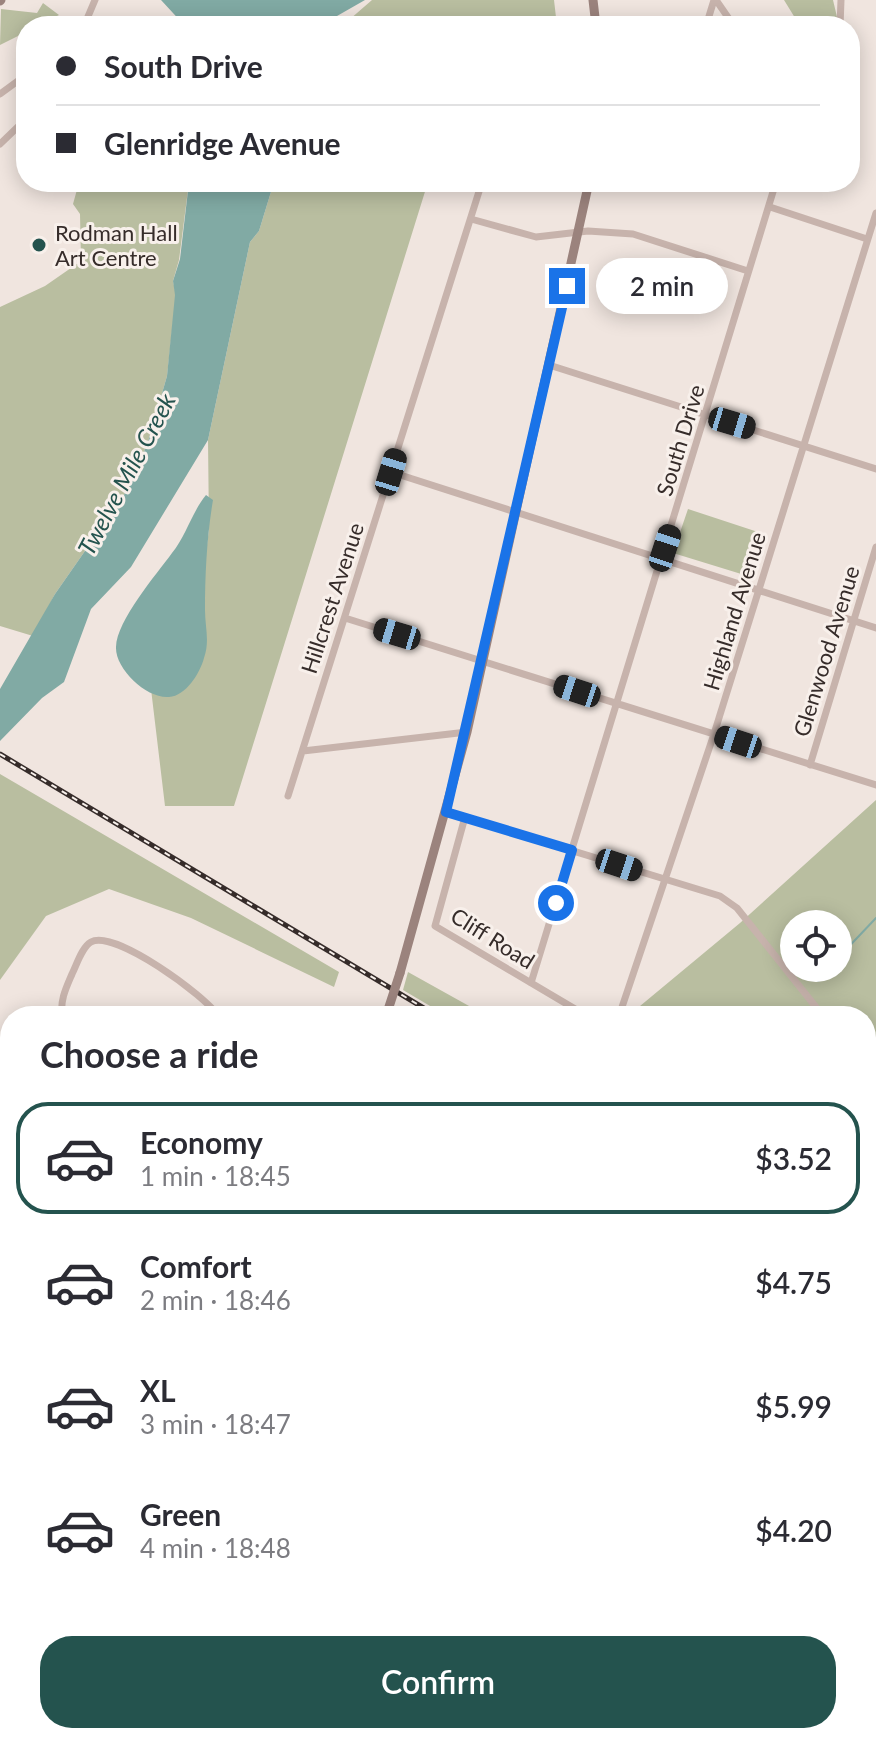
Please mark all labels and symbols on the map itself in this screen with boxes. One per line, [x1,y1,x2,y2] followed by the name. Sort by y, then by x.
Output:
[55,219,178,271] place label: Rodman Hall Art Centre
[30,236,48,254] marker: Rodman Hall Art Centre
[595,258,727,314] callout: 2 min
[549,268,585,304] route end
[650,381,710,499] street label: South Drive
[71,388,181,560] water label: Twelve Mile Creek
[706,405,758,441] car
[373,446,409,498] car
[295,519,369,677] street label: Hillcrest Avenue
[646,521,684,575] car
[697,529,771,693] street label: Highland Avenue
[787,562,865,740] street label: Glenwood Avenue
[371,616,423,652] car
[550,672,604,710] car
[711,723,765,761] car
[592,846,646,884] car
[538,885,574,921] route start
[446,902,540,974] street label: Cliff Road

